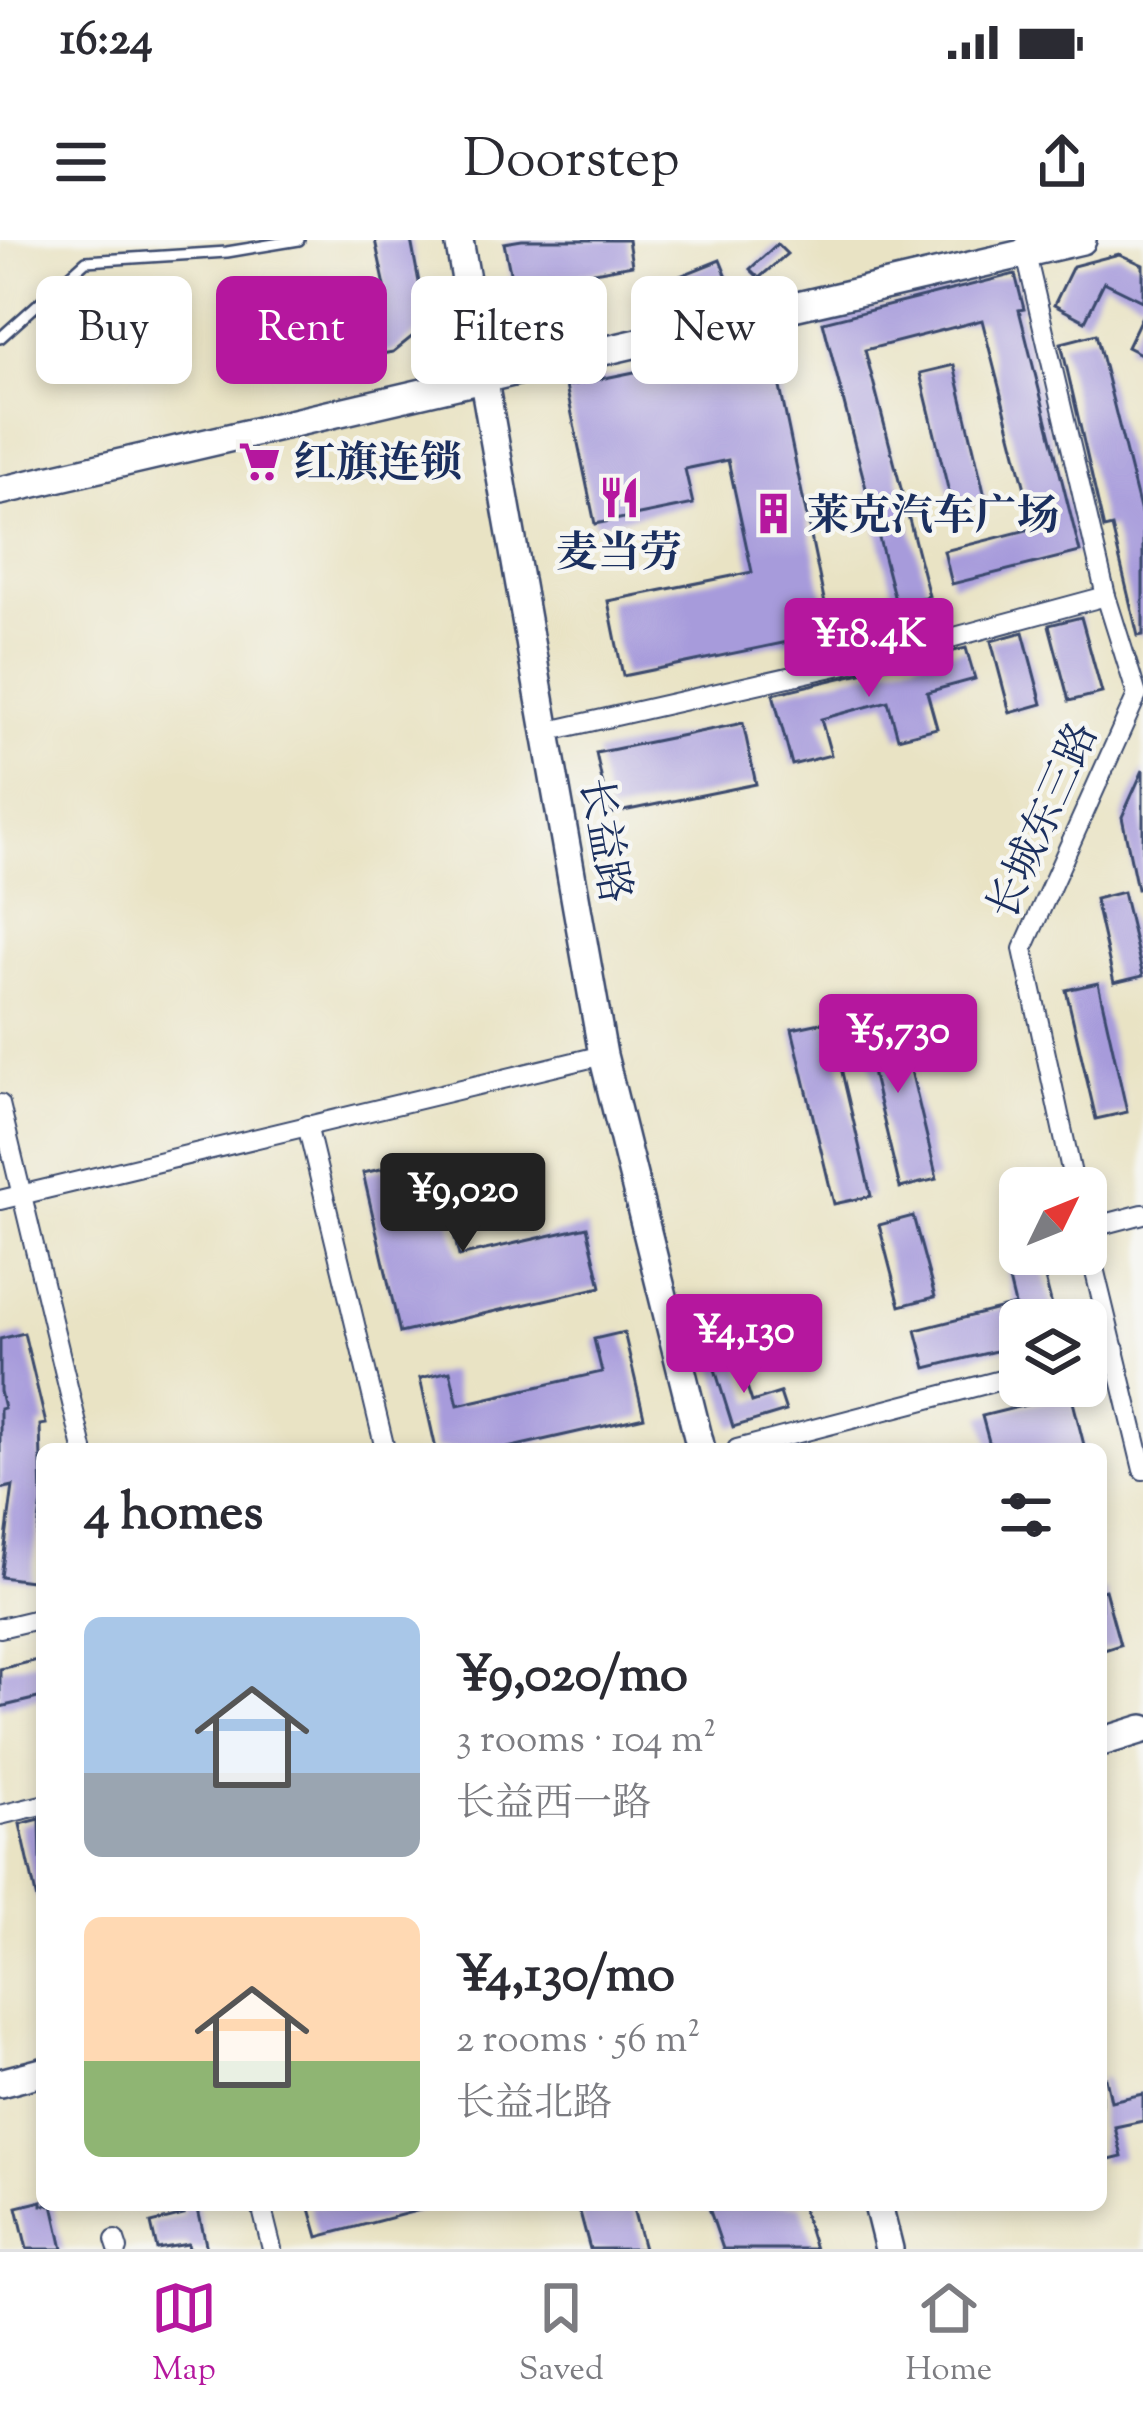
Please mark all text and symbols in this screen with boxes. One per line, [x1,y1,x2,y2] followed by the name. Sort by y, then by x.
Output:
[60,10,153,75] text: 16:24
[463,123,680,201] text: Doorstep
[48,129,114,195] icon: menu
[1029,129,1095,195] icon: share
[36,276,192,384] chip: Buy
[216,276,387,384] chip: Rent
[411,276,607,384] chip: Filters
[631,276,798,384] chip: New
[294,436,462,496] place label: 红旗连锁
[237,438,283,484] supermarket icon: 红旗连锁
[596,474,642,520] restaurant icon: 麦当劳
[807,489,1059,549] place label: 莱克汽车广场
[750,491,796,537] building icon: 莱克汽车广场
[556,526,682,586] place label: 麦当劳
[771,598,967,700] pin: ¥18.4K
[811,609,927,665] text: ¥18.4K
[975,714,1116,930] street label: 长城东三路
[562,774,643,908] street label: 长益路
[800,994,996,1096] pin: ¥5,730
[846,1005,950,1061] text: ¥5,730
[365,1153,561,1255] pin: ¥9,020
[407,1164,519,1220] text: ¥9,020
[999,1167,1107,1275] north arrow
[999,1167,1107,1407] map controls
[646,1294,842,1396] pin: ¥4,130
[999,1299,1107,1407] button: layers
[693,1305,795,1361] text: ¥4,130
[84,1479,263,1552] text: 4 homes
[993,1482,1059,1548] icon: filters
[456,1641,688,1714] text: ¥9,020/mo
[180,1665,324,1809] icon: home
[456,1714,716,1770] text: 3 rooms · 104 m²
[456,1778,651,1834] text: 长益西一路
[456,1941,675,2014] text: ¥4,130/mo
[180,1965,324,2109] icon: home
[456,2014,700,2070] text: 2 rooms · 56 m²
[456,2078,612,2134] text: 长益北路
[151,2275,217,2395] tab: Map
[519,2275,604,2395] tab: Saved
[906,2275,992,2395] tab: Home

